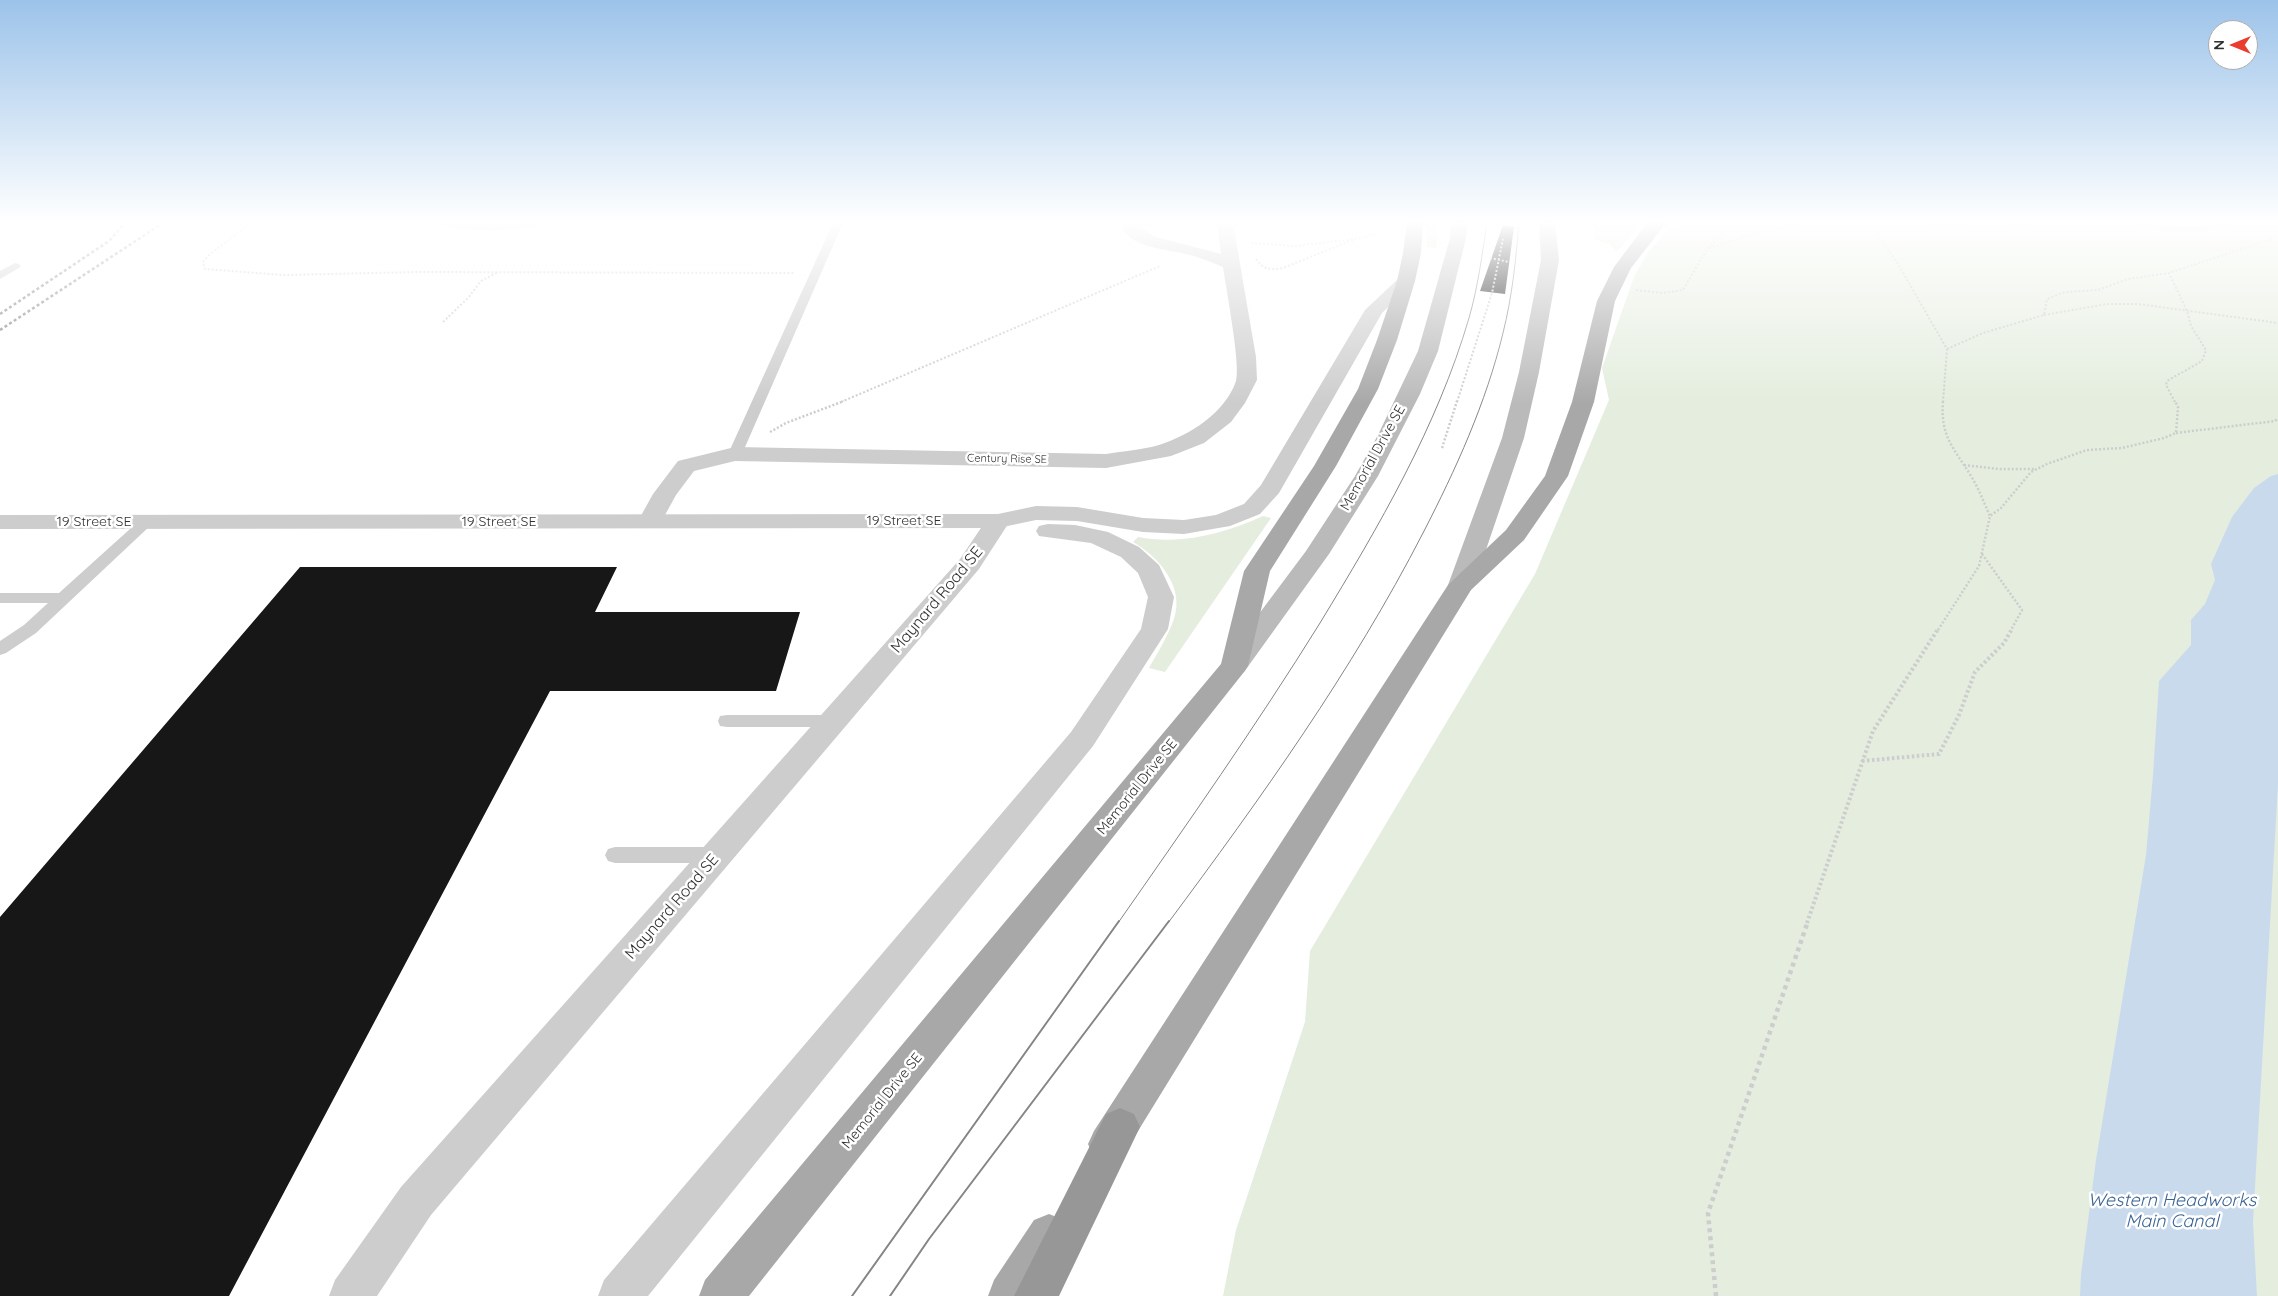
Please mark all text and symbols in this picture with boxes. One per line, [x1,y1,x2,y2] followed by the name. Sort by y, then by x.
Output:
[2208,20,2258,70] north arrow
[2210,40,2228,50] text: N
[1337,402,1409,514] street label: Memorial Drive SE
[967,452,1047,466] street label: Century Rise SE
[867,513,941,529] street label: 19 Street SE
[57,514,131,530] street label: 19 Street SE
[462,514,536,530] street label: 19 Street SE
[887,543,987,657] street label: Maynard Road SE
[1093,736,1181,838] street label: Memorial Drive SE
[621,851,723,963] street label: Maynard Road SE
[838,1050,926,1152] street label: Memorial Drive SE
[2088,1190,2256,1232] water label: Western Headworks Main Canal

